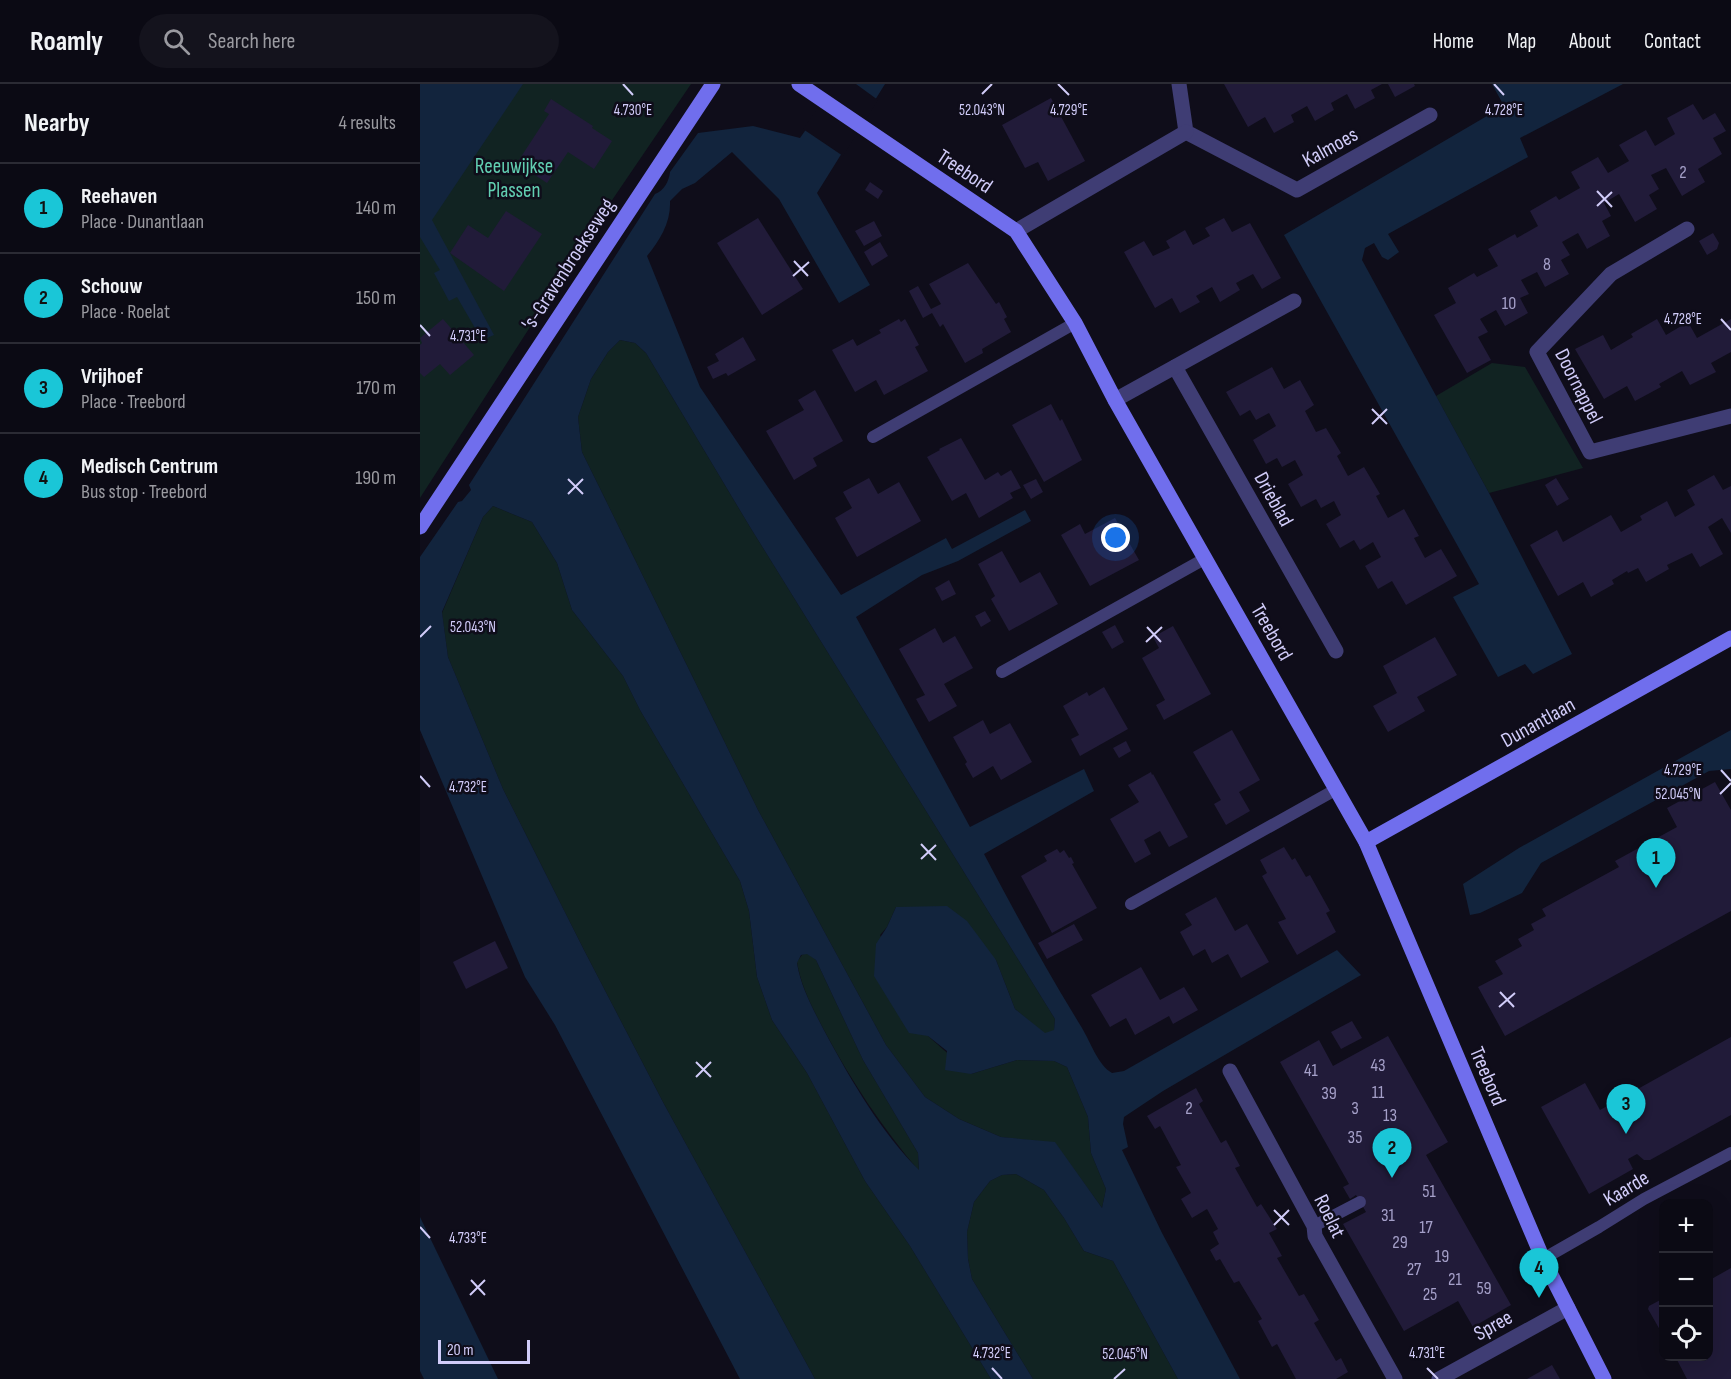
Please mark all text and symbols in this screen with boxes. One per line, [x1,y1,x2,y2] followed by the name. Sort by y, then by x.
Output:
[139,14,559,68] search box
[30,25,103,58] text: Roamly
[160,25,193,58] icon: search
[208,28,295,55] text: Search here
[1433,29,1474,54] text: Home
[1507,29,1536,54] text: Map
[1569,29,1611,54] text: About
[1644,29,1701,54] text: Contact
[614,101,652,120] text: 4.730°E
[959,101,1005,120] text: 52.043°N
[1050,101,1088,120] text: 4.729°E
[1485,101,1523,120] text: 4.728°E
[24,108,90,139] text: Nearby
[339,111,396,135] text: 4 results
[1298,122,1362,173] street label: Kalmoes
[932,144,997,199] street label: Treebord
[475,154,553,203] park label: Reeuwijkse Plassen
[1679,162,1687,183] house number: 2
[81,183,157,210] text: Reehaven
[517,194,620,335] street label: 's-Gravenbroekseweg
[40,196,47,220] text: 1
[356,196,396,220] text: 140 m
[81,210,204,234] text: Place · Dunantlaan
[1543,254,1551,275] house number: 8
[81,273,142,300] text: Schouw
[39,286,48,310] text: 2
[356,286,396,310] text: 150 m
[1502,293,1516,314] house number: 10
[81,300,170,324] text: Place · Roelat
[1664,310,1702,329] text: 4.728°E
[450,327,486,346] text: 4.731°E
[1549,345,1608,428] street label: Doornappel
[81,363,143,390] text: Vrijhoef
[39,376,48,400] text: 3
[356,376,396,400] text: 170 m
[81,390,186,414] text: Place · Treebord
[81,453,218,480] text: Medisch Centrum
[39,466,48,490] text: 4
[355,466,396,490] text: 190 m
[1249,468,1299,531] street label: Drieblad
[81,480,207,504] text: Bus stop · Treebord
[1101,523,1130,552] your location
[1245,599,1298,665] street label: Treebord
[450,618,496,637] text: 52.043°N
[1497,692,1580,753] street label: Dunantlaan
[1664,761,1702,780] text: 4.729°E
[449,778,487,797] text: 4.732°E
[1655,785,1701,804] text: 52.045°N
[1636,838,1676,888] pin: 1
[1464,1043,1511,1109] street label: Treebord
[1370,1055,1386,1076] house number: 43
[1304,1060,1319,1081] house number: 41
[1372,1082,1385,1103] house number: 11
[1321,1083,1337,1104] house number: 39
[1606,1084,1646,1134] pin: 3
[1185,1098,1193,1119] house number: 2
[1351,1098,1359,1119] house number: 3
[1383,1105,1397,1126] house number: 13
[1348,1127,1362,1148] house number: 35
[1372,1128,1412,1178] pin: 2
[1599,1165,1653,1212] street label: Kaarde
[1422,1181,1436,1202] house number: 51
[1308,1191,1351,1242] street label: Roelat
[1659,1199,1713,1361] map controls
[1659,1199,1713,1253] button: +
[1381,1205,1396,1226] house number: 31
[1419,1217,1434,1238] house number: 17
[449,1229,487,1248] text: 4.733°E
[1392,1232,1408,1253] house number: 29
[1435,1246,1449,1267] house number: 19
[1520,1248,1558,1298] pin: 4
[1659,1253,1713,1307] button: −
[1407,1259,1422,1280] house number: 27
[1448,1269,1463,1290] house number: 21
[1476,1278,1492,1299] house number: 59
[1423,1284,1437,1305] house number: 25
[1470,1305,1517,1346] street label: Spree
[1659,1307,1713,1361] button: locate
[438,1337,530,1364] scale bar
[447,1341,474,1360] text: 20 m
[973,1344,1011,1363] text: 4.732°E
[1409,1344,1445,1363] text: 4.731°E
[1102,1345,1148,1364] text: 52.045°N

